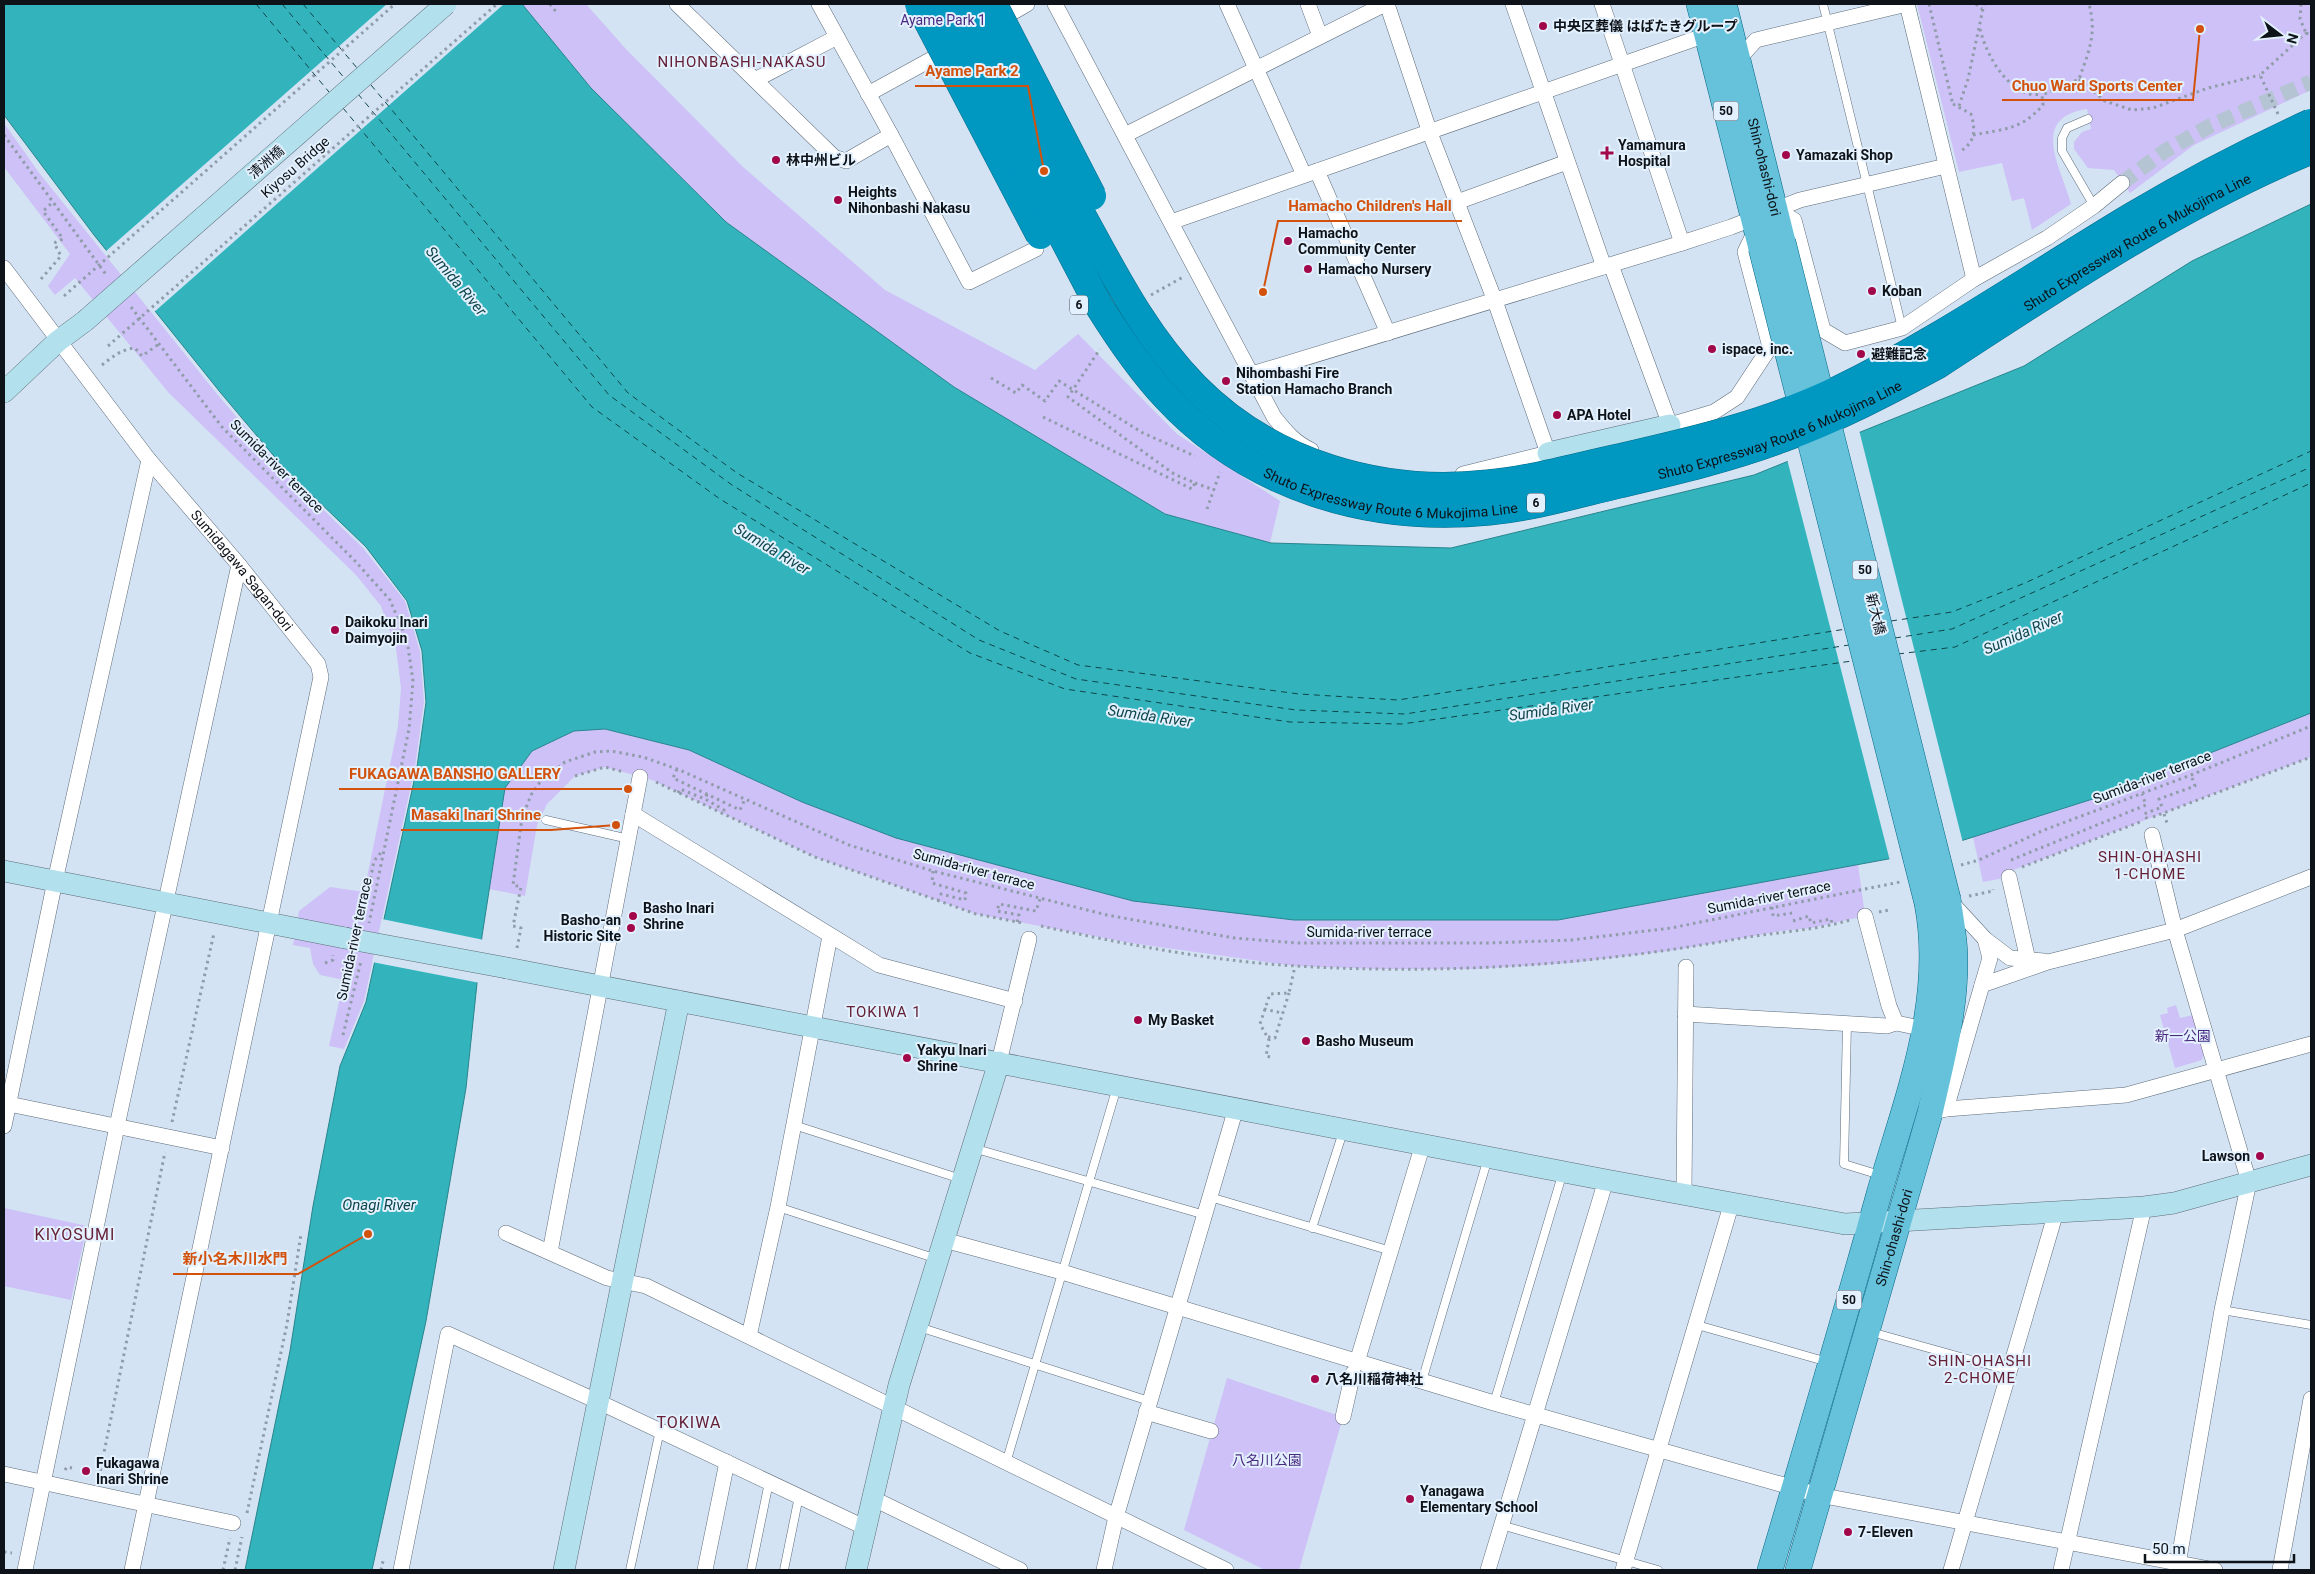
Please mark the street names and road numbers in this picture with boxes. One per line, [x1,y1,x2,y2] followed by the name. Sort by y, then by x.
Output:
[1714,102,1738,120] road number: 50
[1745,116,1784,218] street label: Shin-ohashi-dori
[258,133,332,201] street label: Kiyosu Bridge
[245,142,287,182] street label: 清洲橋
[2021,170,2253,314] street label: Shuto Expressway Route 6 Mukojima Line
[1070,296,1088,314] road number: 6
[1656,377,1904,482] street label: Shuto Expressway Route 6 Mukojima Line
[227,416,327,516] street label: Sumida-river terrace
[1261,464,1519,521] street label: Shuto Expressway Route 6 Mukojima Line
[1527,493,1545,512] road number: 6
[188,507,296,634] street label: Sumidagawa Sagan-dori
[1852,560,1878,580] road number: 50
[1863,592,1889,636] street label: 新大橋
[2091,747,2213,807] street label: Sumida-river terrace
[911,845,1037,893] street label: Sumida-river terrace
[333,876,375,1002] street label: Sumida-river terrace
[1706,877,1832,917] street label: Sumida-river terrace
[1306,924,1432,940] street label: Sumida-river terrace
[1872,1187,1916,1288] street label: Shin-ohashi-dori
[1836,1290,1862,1310] road number: 50

